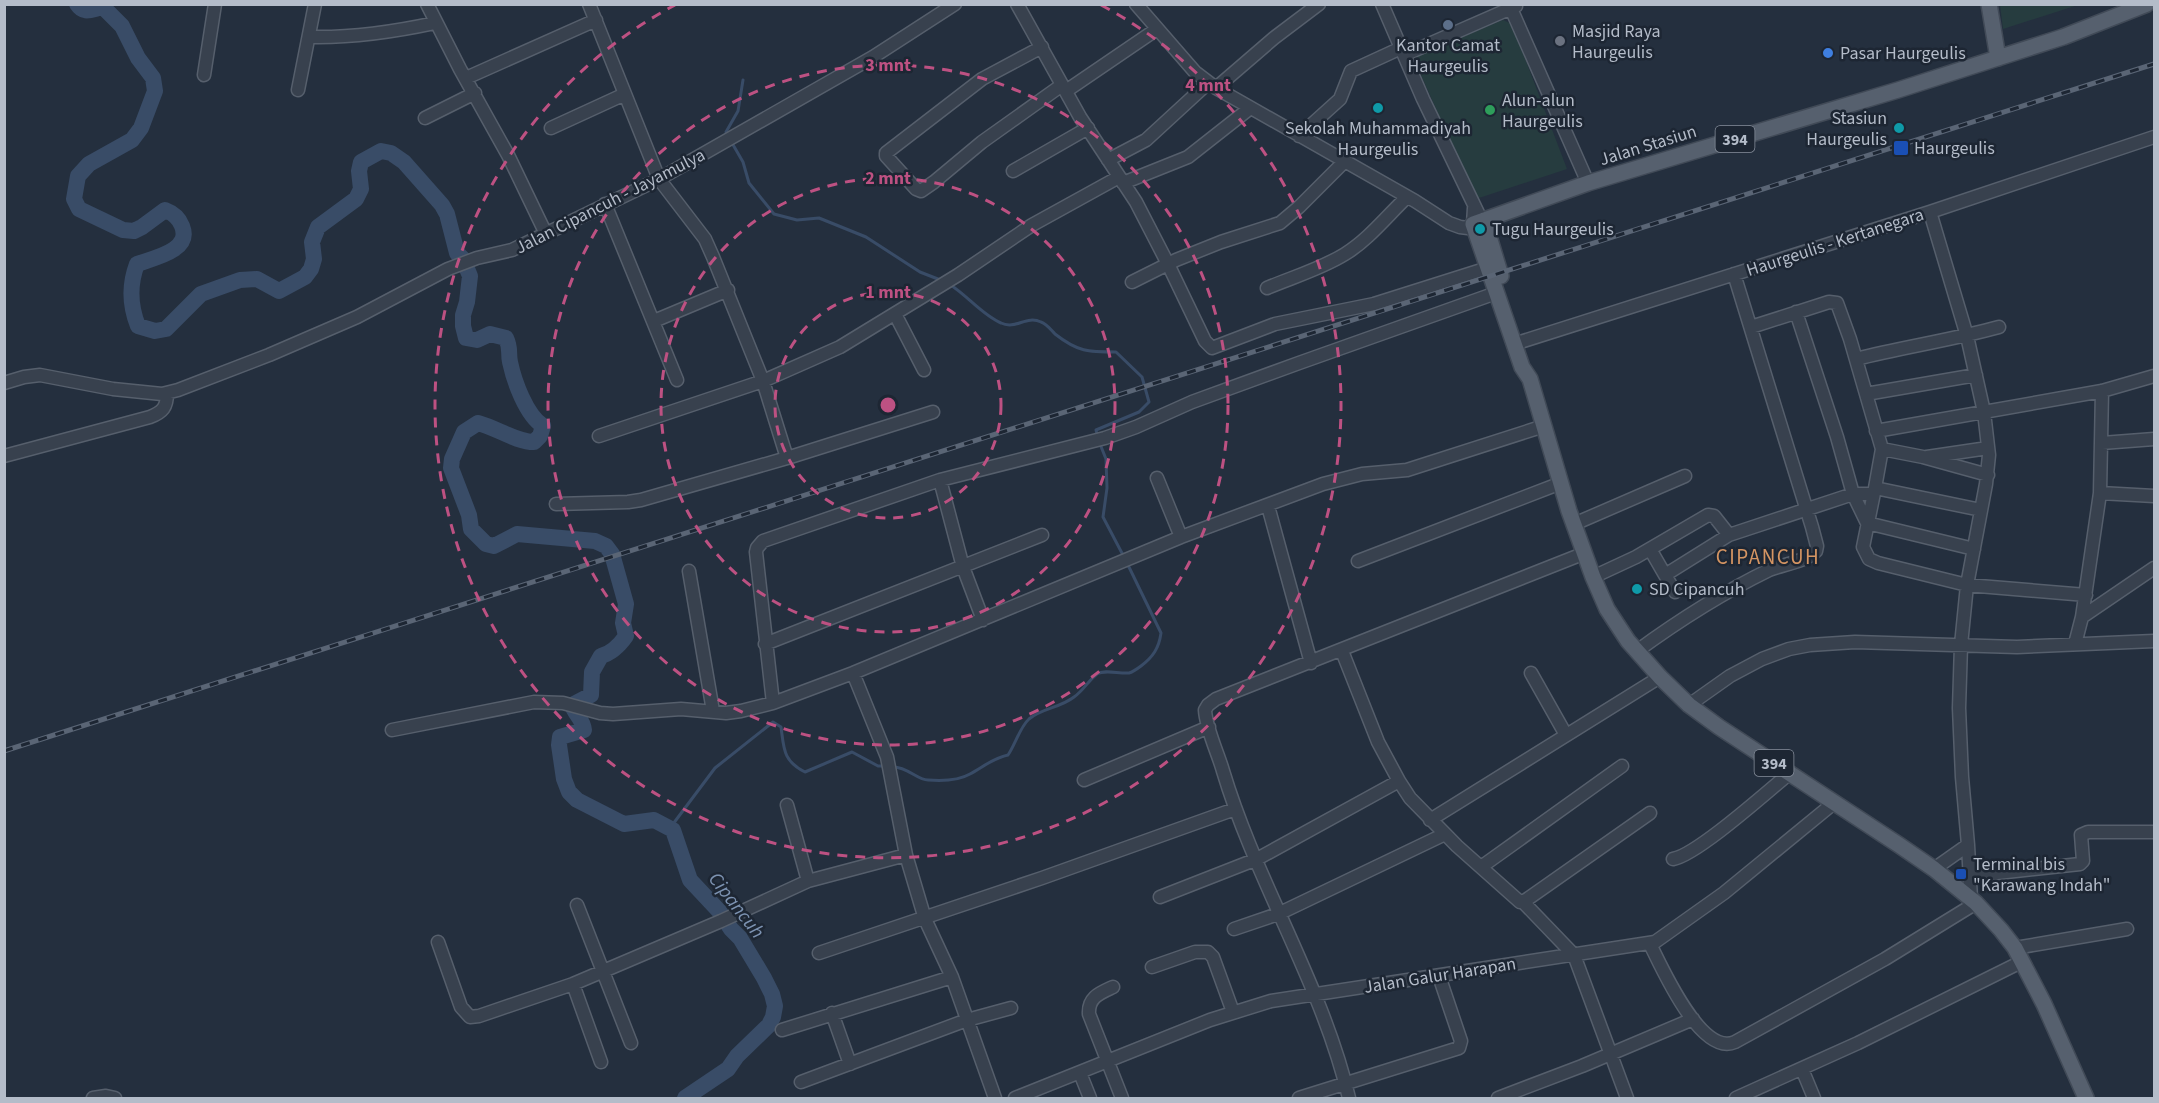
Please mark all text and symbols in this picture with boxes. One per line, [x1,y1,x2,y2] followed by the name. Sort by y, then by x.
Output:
[1441,18,1455,32] marker: Kantor Camat Haurgeulis
[1572,19,1661,65] place label: Masjid Raya Haurgeulis
[1396,33,1500,79] place label: Kantor Camat Haurgeulis
[1553,34,1567,48] marker: Masjid Raya Haurgeulis
[1840,41,1966,66] place label: Pasar Haurgeulis
[1821,46,1835,60] marker: Pasar Haurgeulis
[865,53,911,78] text: 3 mnt
[1185,73,1231,98] text: 4 mnt
[1502,88,1583,134] place label: Alun-alun Haurgeulis
[1371,101,1385,115] marker: Sekolah Muhammadiyah Haurgeulis
[1483,103,1497,117] marker: Alun-alun Haurgeulis
[1806,106,1887,152] place label: Stasiun Haurgeulis
[1285,116,1471,162] place label: Sekolah Muhammadiyah Haurgeulis
[1596,119,1700,172] street label: Jalan Stasiun
[1892,121,1906,135] marker: Stasiun Haurgeulis
[1716,126,1754,152] road number: 394
[1914,136,1995,161] place label: Haurgeulis
[1892,139,1910,157] marker: Haurgeulis
[511,143,709,260] street label: Jalan Cipancuh - Jayamulya
[865,166,911,191] text: 2 mnt
[1743,202,1927,283] street label: Haurgeulis - Kertanegara
[1492,217,1614,242] place label: Tugu Haurgeulis
[1473,222,1487,236] marker: Tugu Haurgeulis
[865,280,911,305] text: 1 mnt
[878,395,898,415] centre of rings
[1716,542,1820,572] district label: CIPANCUH
[1649,577,1744,602] place label: SD Cipancuh
[1630,582,1644,596] marker: SD Cipancuh
[1754,750,1794,776] road number: 394
[1973,852,2111,898] place label: Terminal bis "Karawang Indah"
[701,867,771,945] water label: Cipancuh
[1954,867,1968,881] marker: Terminal bis "Karawang Indah"
[1362,951,1518,1000] street label: Jalan Galur Harapan

